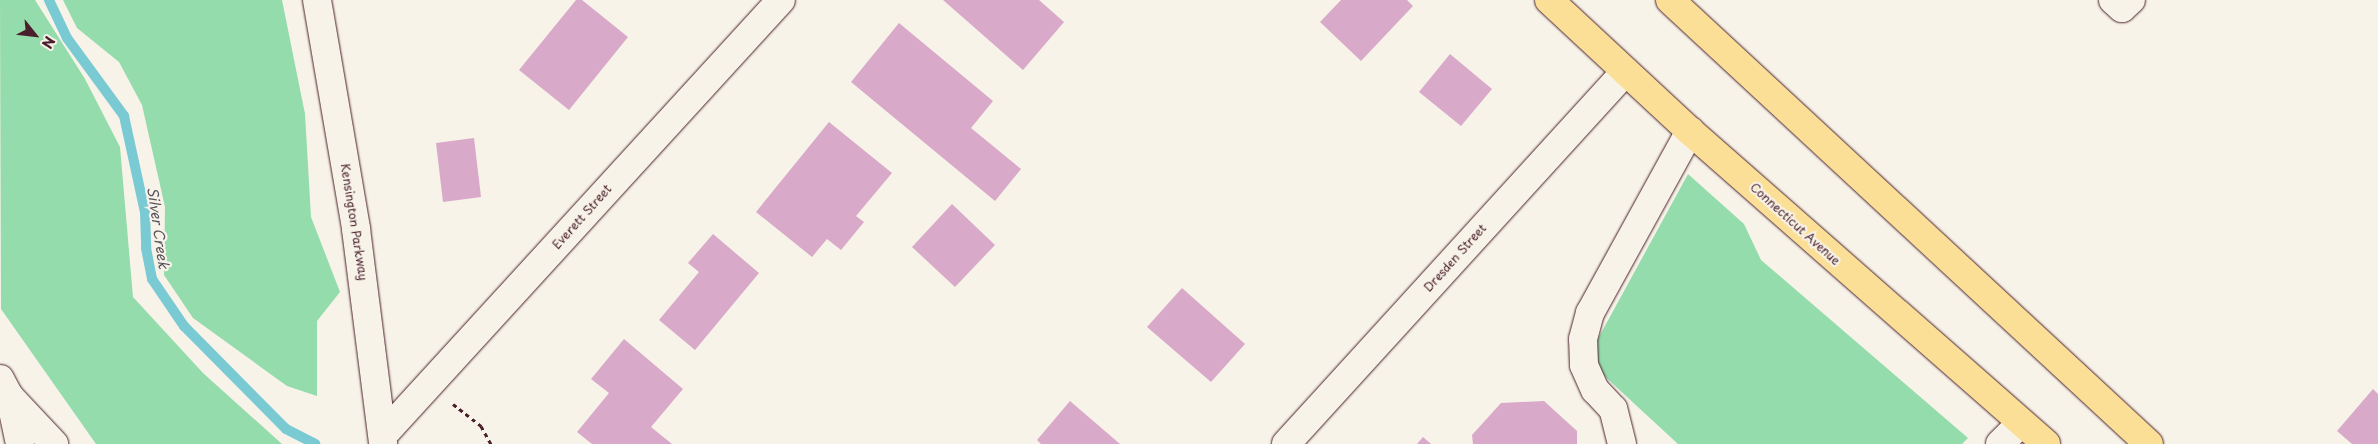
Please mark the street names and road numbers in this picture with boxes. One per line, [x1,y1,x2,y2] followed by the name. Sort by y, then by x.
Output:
[338,162,370,282] street label: Kensington Parkway
[1748,180,1842,268] street label: Connecticut Avenue
[549,182,615,252] street label: Everett Street
[1421,221,1489,295] street label: Dresden Street

